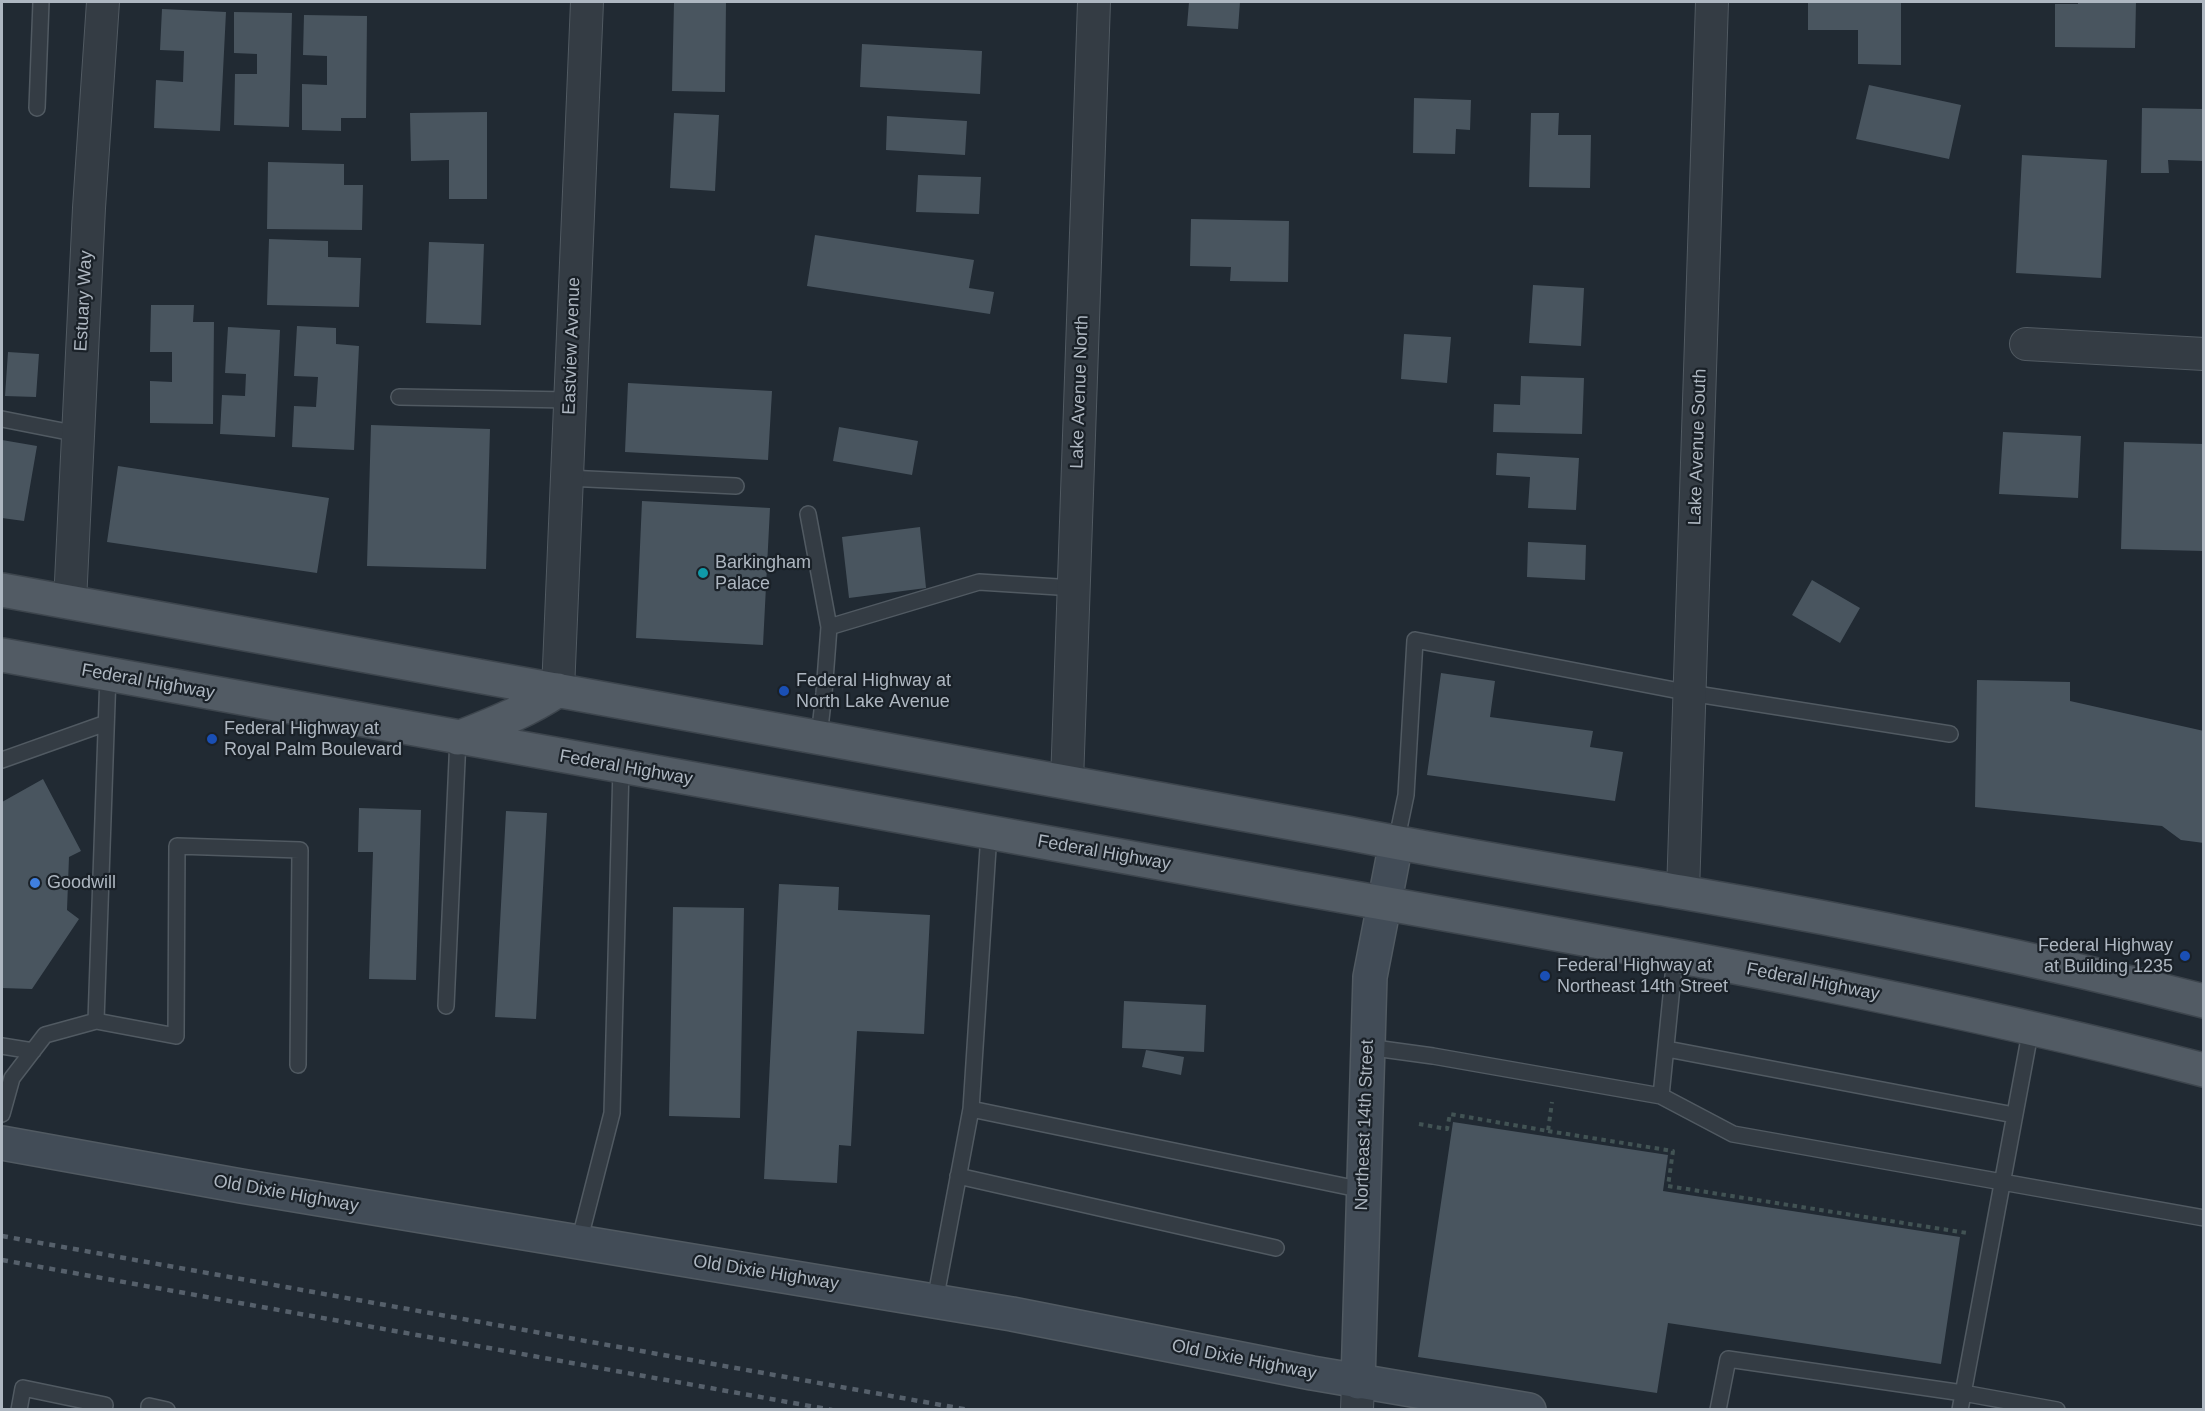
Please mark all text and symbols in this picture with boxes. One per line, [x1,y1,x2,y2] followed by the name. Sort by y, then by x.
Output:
[71,250,97,352] street label: Estuary Way
[559,277,585,415] street label: Eastview Avenue
[1067,315,1093,469] street label: Lake Avenue North
[1684,368,1712,526] street label: Lake Avenue South
[715,552,811,594] place label: Barkingham Palace
[696,566,710,580] marker: Barkingham Palace
[80,660,216,704] street label: Federal Highway
[796,670,951,712] place label: Federal Highway at North Lake Avenue
[777,684,791,698] marker: Federal Highway at North Lake Avenue
[224,718,402,760] place label: Federal Highway at Royal Palm Boulevard
[205,732,219,746] marker: Federal Highway at Royal Palm Boulevard
[558,746,694,790] street label: Federal Highway
[1036,831,1172,875] street label: Federal Highway
[47,872,116,894] place label: Goodwill
[28,876,42,890] marker: Goodwill
[2038,935,2173,978] place label: Federal Highway at Building 1235
[2178,949,2192,963] marker: Federal Highway at Building 1235
[1557,955,1728,998] place label: Federal Highway at Northeast 14th Street
[1745,959,1881,1005] street label: Federal Highway
[1538,969,1552,983] marker: Federal Highway at Northeast 14th Street
[1351,1039,1379,1211] street label: Northeast 14th Street
[212,1171,360,1217] street label: Old Dixie Highway
[692,1251,840,1295] street label: Old Dixie Highway
[1170,1335,1318,1385] street label: Old Dixie Highway

